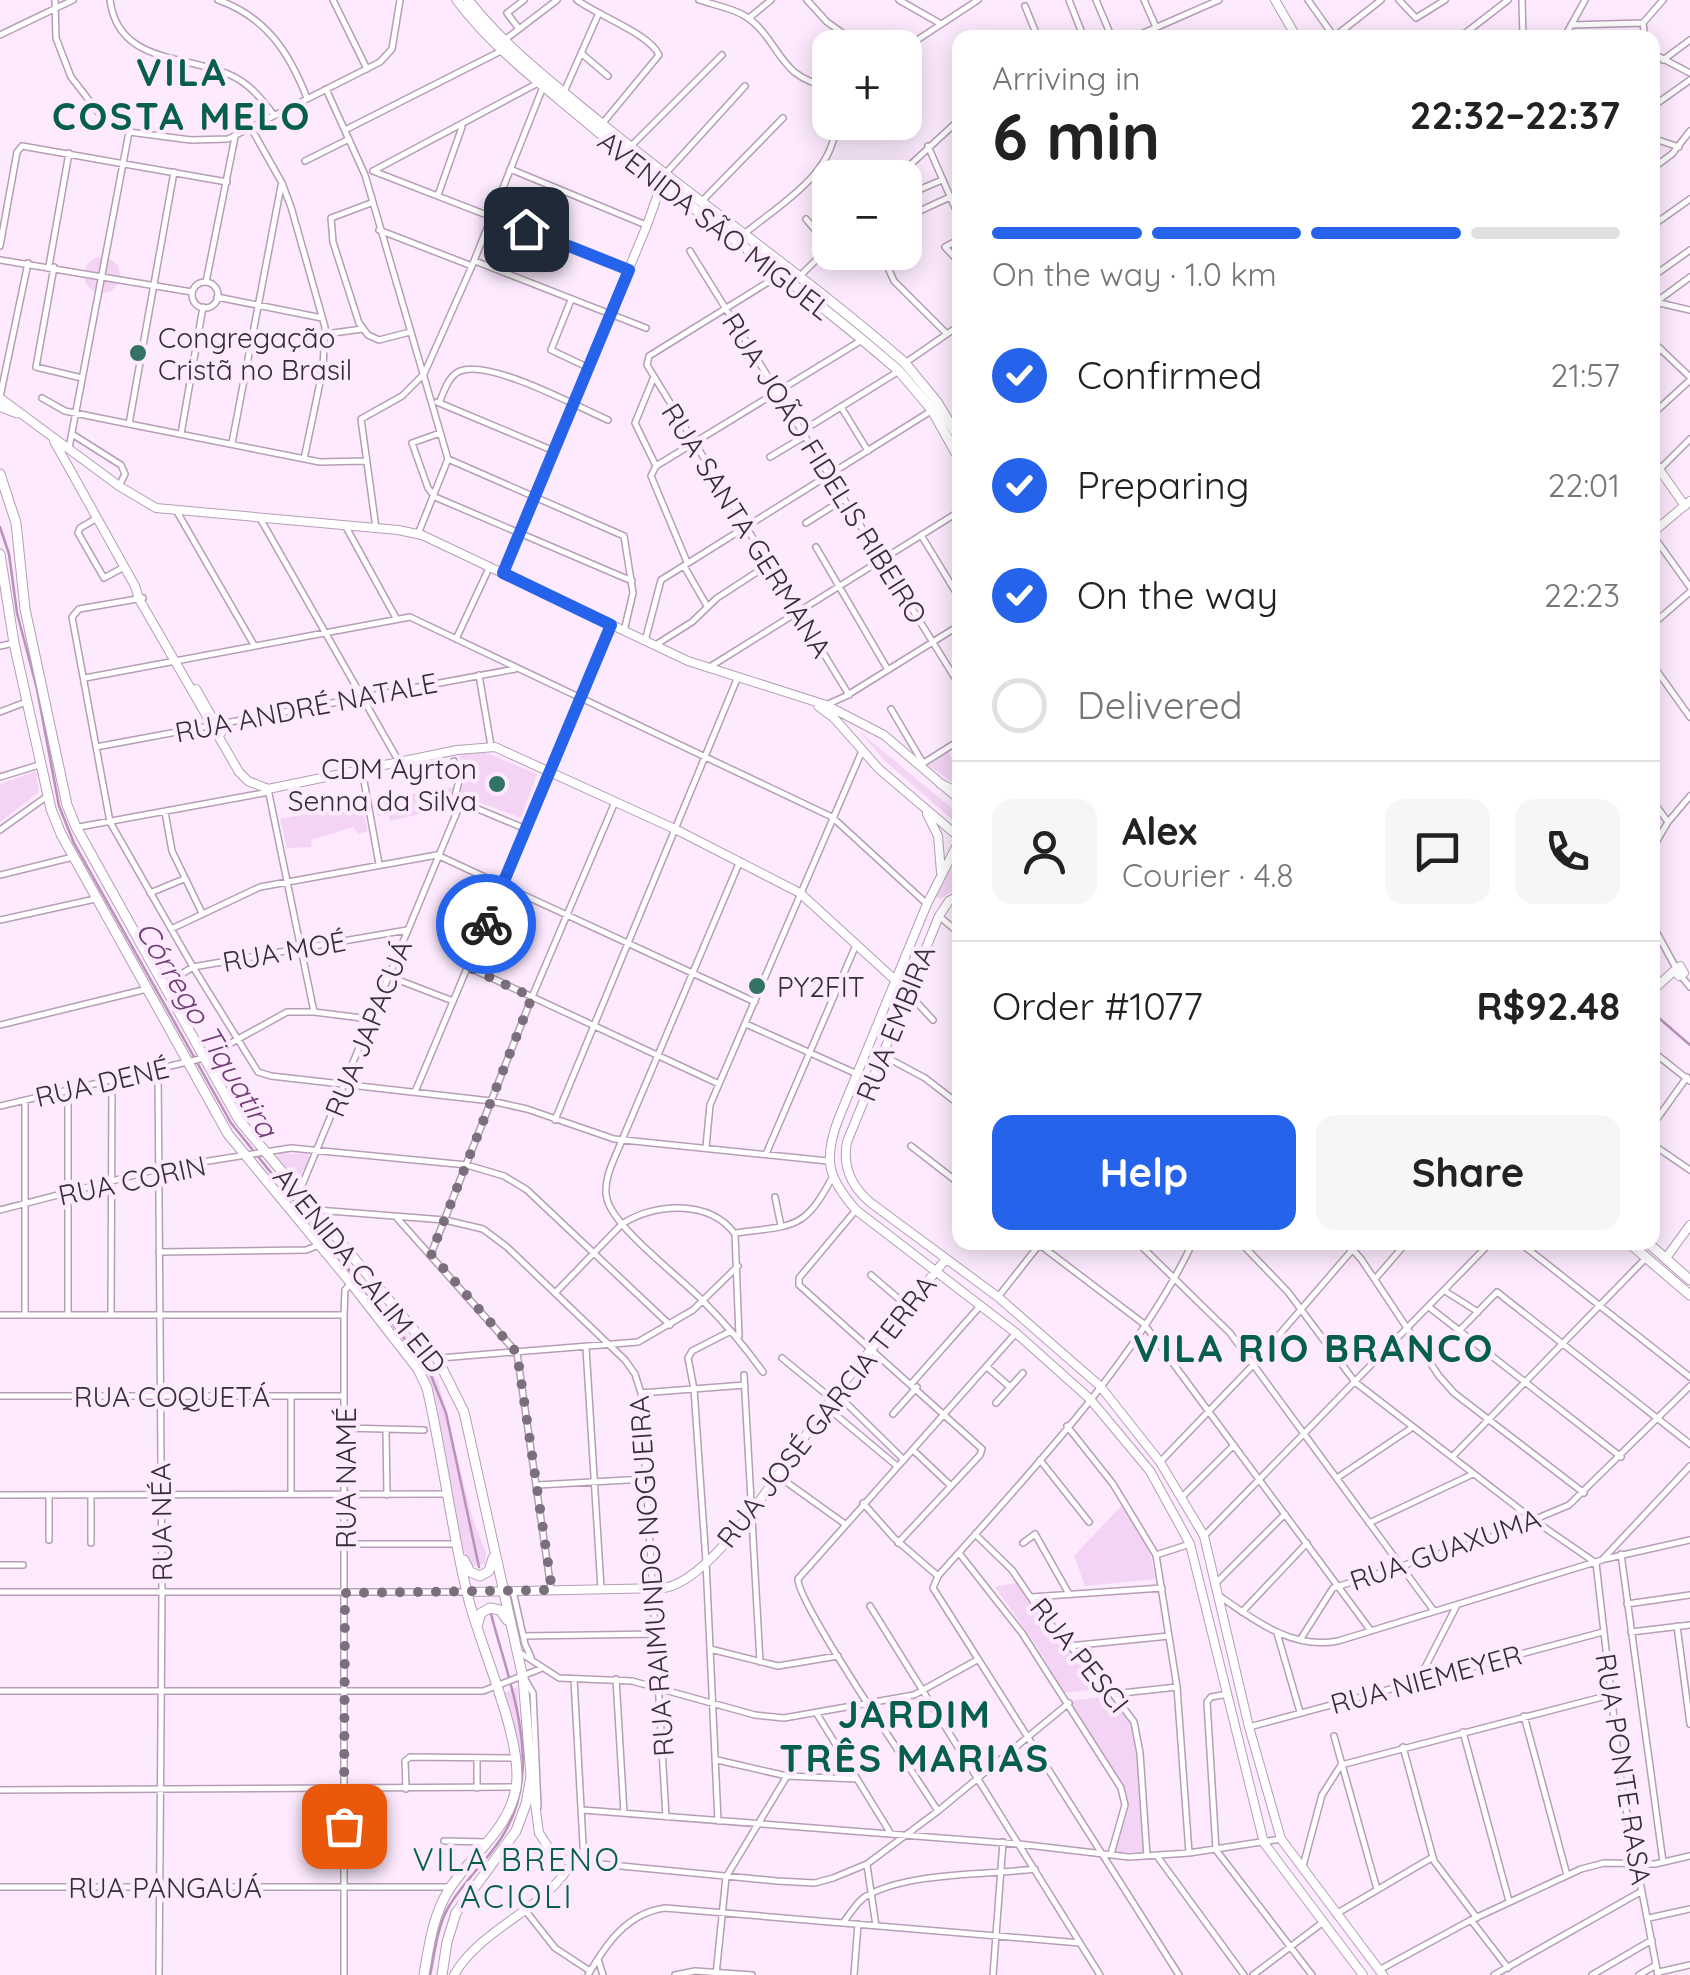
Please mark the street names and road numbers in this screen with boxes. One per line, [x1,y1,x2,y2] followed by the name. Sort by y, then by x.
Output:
[591,123,839,327] street label: AVENIDA SÃO MIGUEL
[715,306,935,630] street label: RUA JOÃO FIDELIS RIBEIRO
[654,396,840,664] street label: RUA SANTA GERMANA
[172,664,440,750] street label: RUA ANDRÉ NATALE
[220,923,348,979] street label: RUA MOÉ
[317,934,419,1122] street label: RUA JAPACUÁ
[848,940,942,1106] street label: RUA EMBIRA
[32,1050,172,1114] street label: RUA DENÉ
[55,1147,209,1213] street label: RUA CORIN
[266,1160,454,1380] street label: AVENIDA CALIM EID
[709,1268,943,1554] street label: RUA JOSÉ GARCIA TERRA
[74,1379,270,1414] street label: RUA COQUETÁ
[621,1394,681,1758] street label: RUA RAIMUNDO NOGUEIRA
[328,1407,363,1549] street label: RUA NAMÉ
[142,1462,180,1582] street label: RUA NÉA
[1345,1500,1545,1598] street label: RUA GUAXUMA
[1023,1590,1137,1720] street label: RUA PESCI
[1326,1637,1526,1721] street label: RUA NIEMEYER
[1588,1651,1660,1887] street label: RUA PONTE RASA
[68,1870,262,1905] street label: RUA PANGAUÁ

